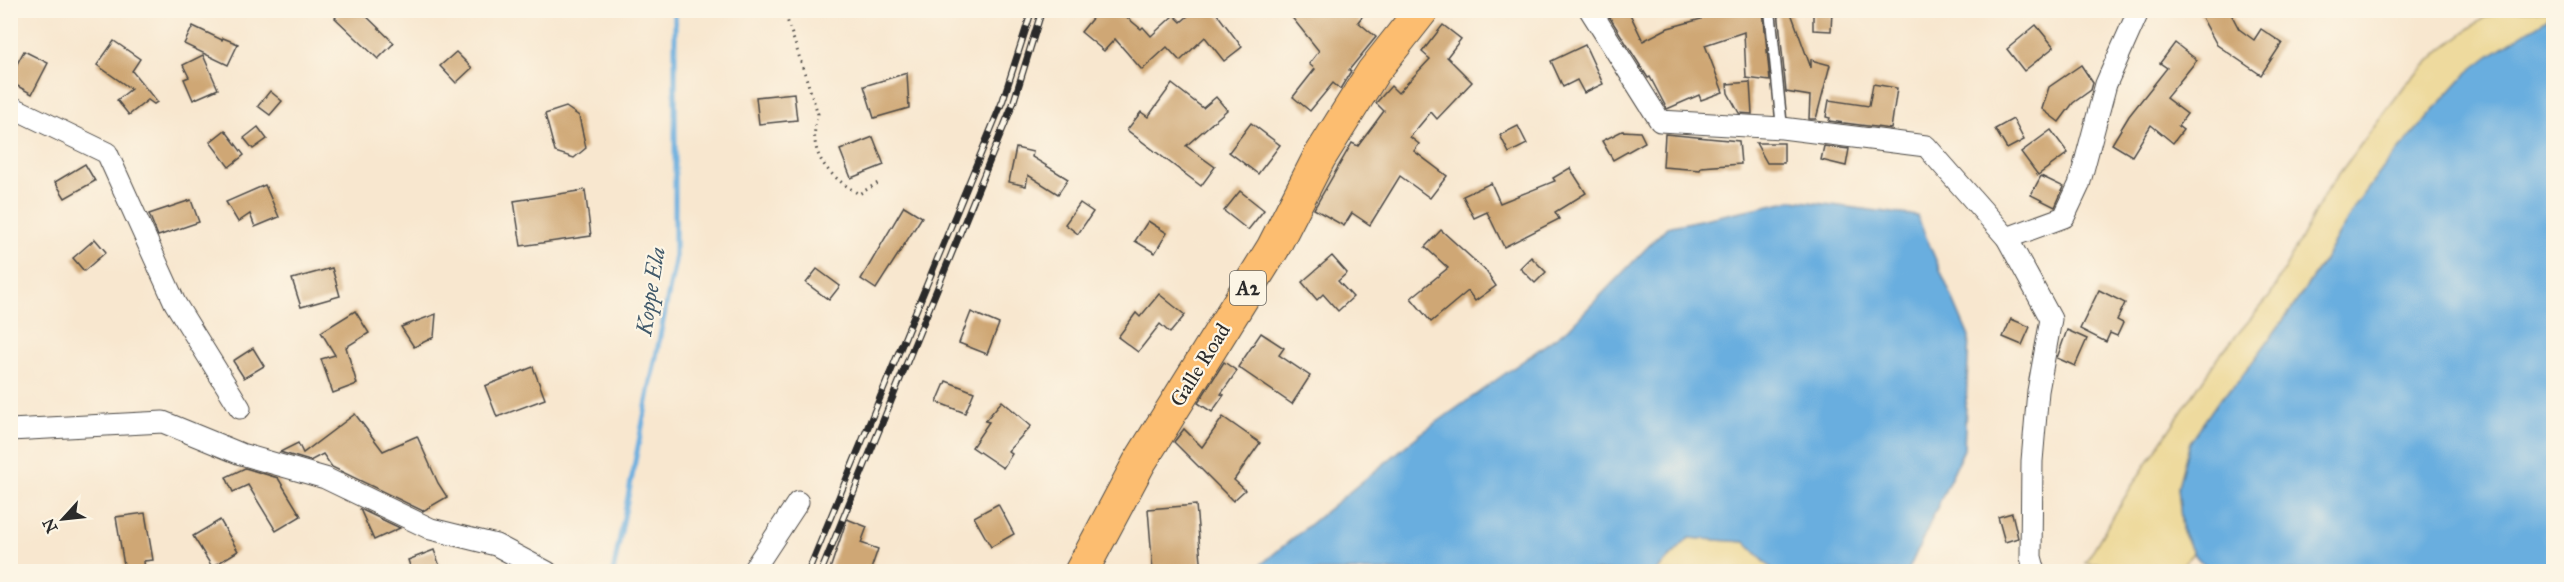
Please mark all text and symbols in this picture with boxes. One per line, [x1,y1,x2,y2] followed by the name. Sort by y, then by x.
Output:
[630,245,671,338] water label: Koppe Ela
[1230,271,1266,305] road number: A2
[1164,318,1236,412] street label: Galle Road
[33,489,93,549] north arrow
[38,515,62,536] text: N

